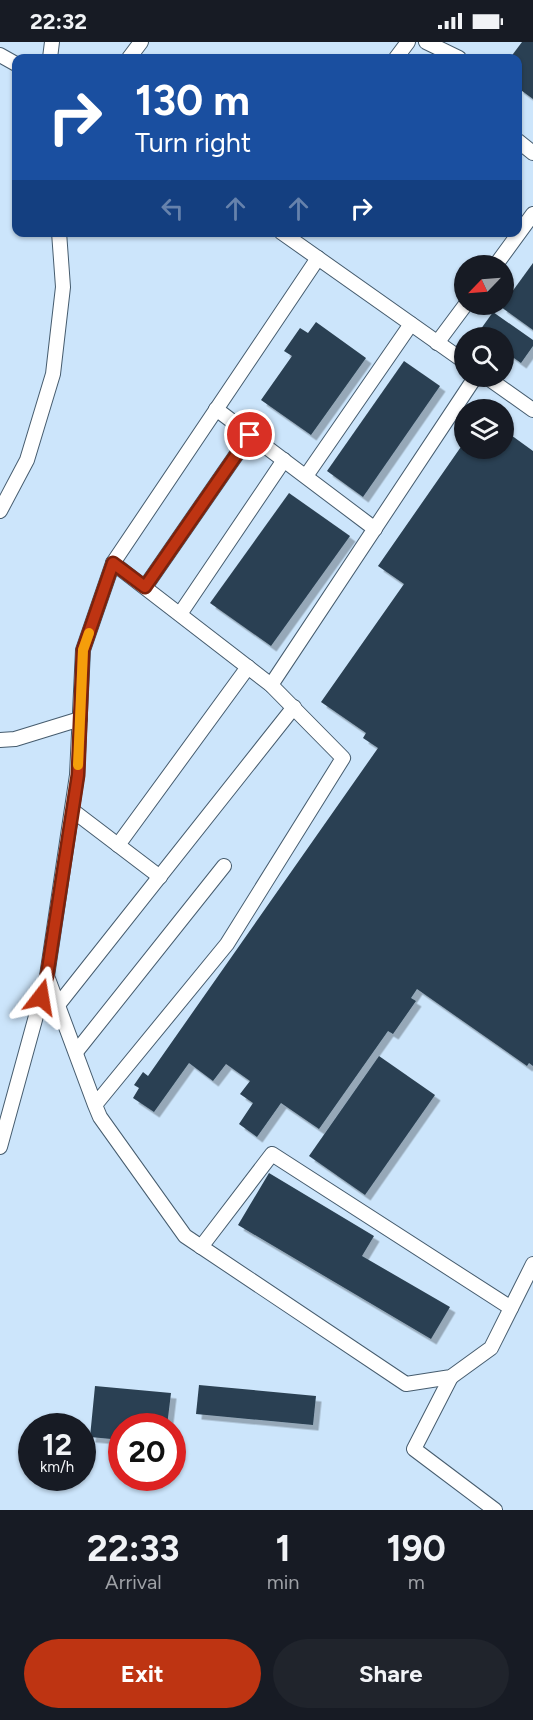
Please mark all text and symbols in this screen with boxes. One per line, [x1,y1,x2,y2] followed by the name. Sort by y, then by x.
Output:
[30,8,87,35] text: 22:32
[135,75,250,126] text: 130 m
[36,78,114,156] icon: right
[135,126,251,159] text: Turn right
[156,192,189,225] icon: left
[219,192,252,225] icon: ahead
[282,192,315,225] icon: ahead
[345,192,378,225] icon: right
[454,255,514,315] north arrow
[454,255,514,459] map controls
[454,327,514,387] button: search
[454,399,514,459] button: layers
[224,409,275,460] pin
[233,418,266,451] icon: arrive
[9,965,73,1029] position arrow
[108,1413,186,1491] speed limit sign: 20
[42,1426,72,1463] text: 12
[40,1458,74,1476] text: km/h
[87,1527,180,1570] text: 22:33
[275,1527,291,1570] text: 1
[387,1527,446,1570] text: 190
[105,1570,162,1594] text: Arrival
[267,1570,299,1594] text: min
[408,1570,425,1594] text: m
[24,1639,261,1708] button: Exit
[273,1639,509,1708] button: Share

